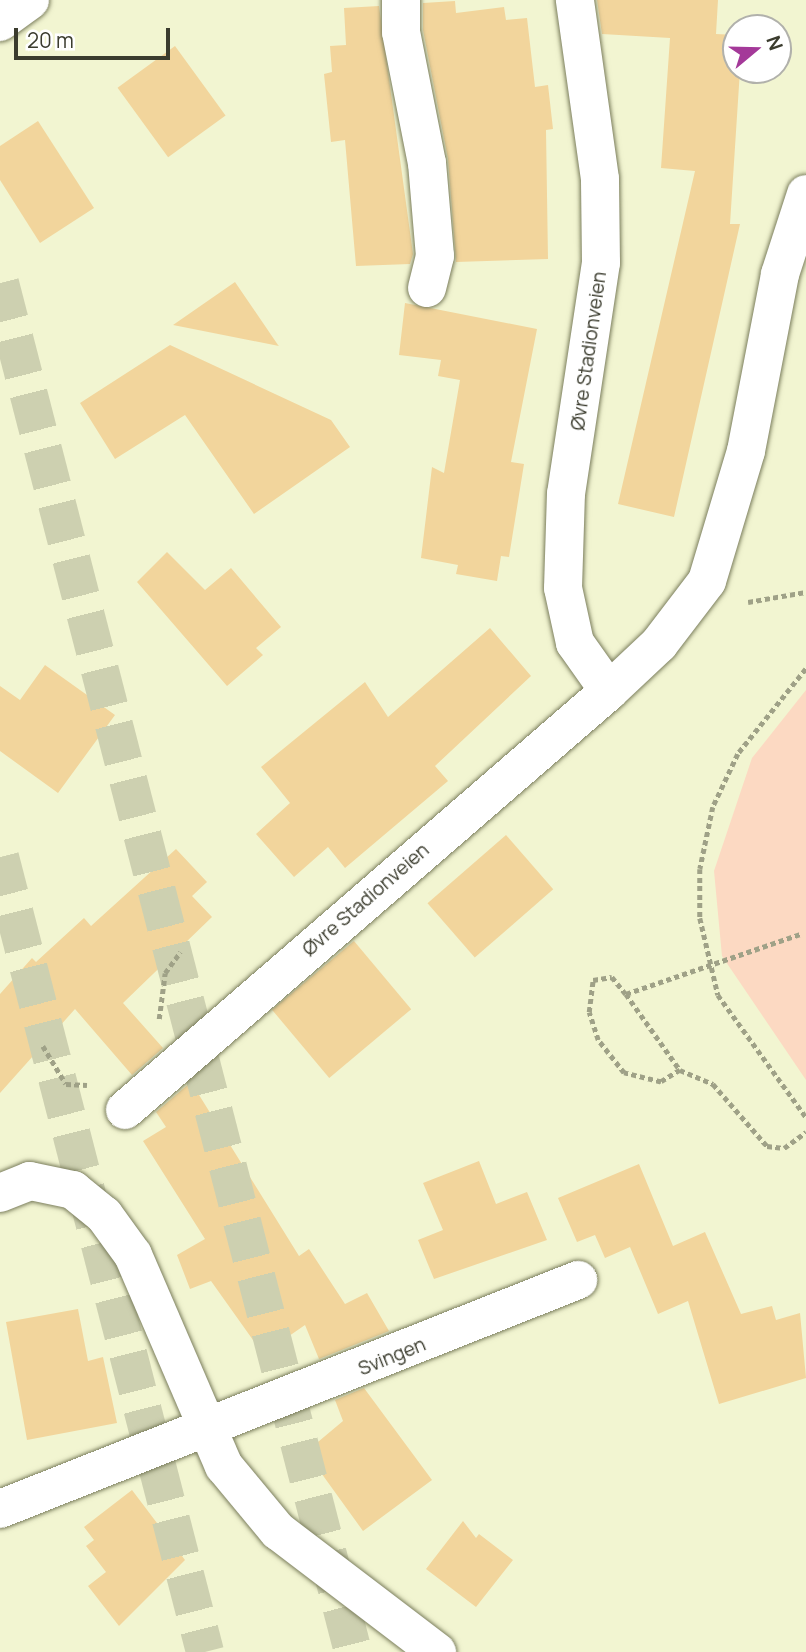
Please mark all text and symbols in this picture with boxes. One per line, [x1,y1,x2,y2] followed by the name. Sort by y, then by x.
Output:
[18,14,173,58] scale bar
[722,14,792,84] north arrow
[27,26,74,54] text: 20 m
[760,32,789,54] text: N
[567,270,611,432] street label: Øvre Stadionveien
[298,839,434,961] street label: Øvre Stadionveien
[355,1333,429,1381] street label: Svingen

